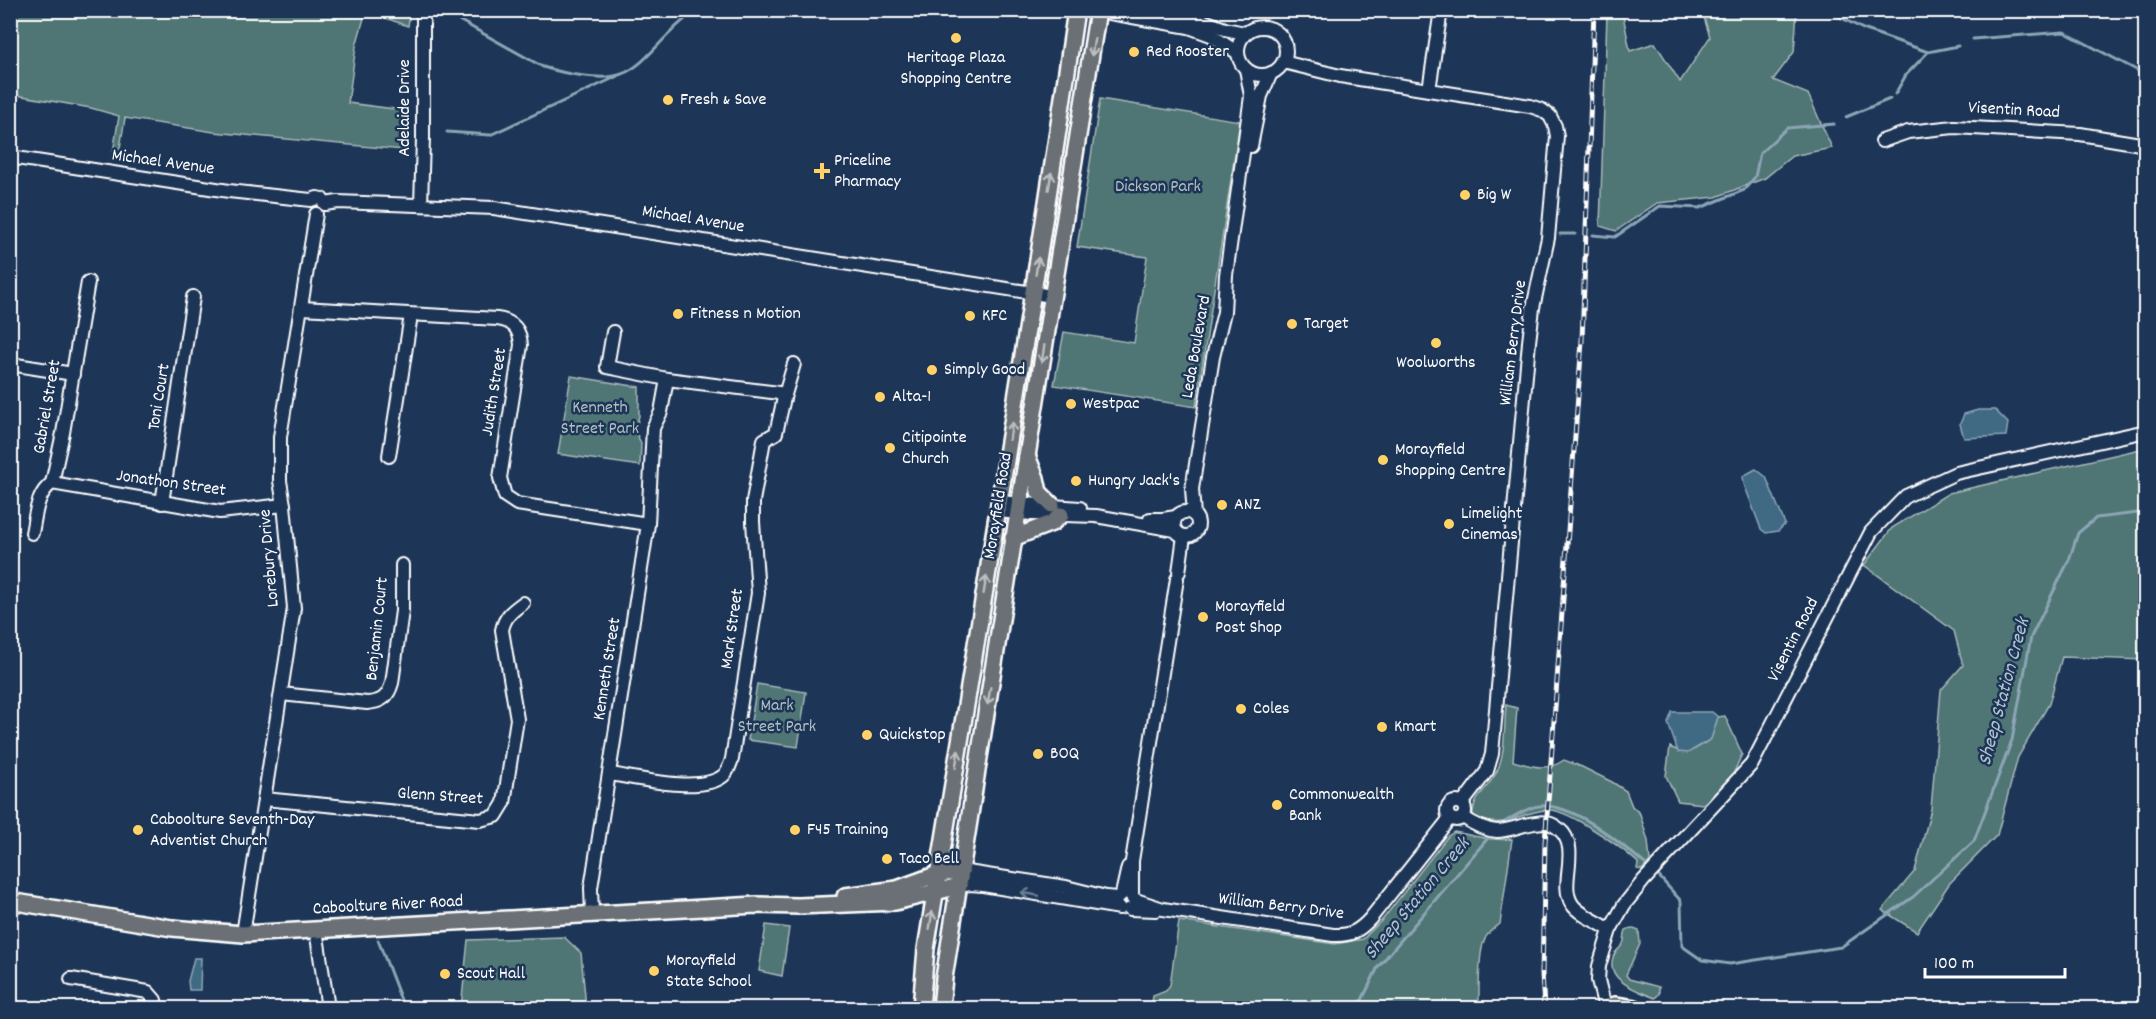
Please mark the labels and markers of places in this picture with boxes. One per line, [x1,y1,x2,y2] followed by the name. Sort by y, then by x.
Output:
[949,31,963,45] marker: Heritage Plaza Shopping Centre
[1146,40,1229,65] place label: Red Rooster
[1127,45,1141,59] marker: Red Rooster
[901,46,1011,92] place label: Heritage Plaza Shopping Centre
[680,88,766,113] place label: Fresh & Save
[661,93,675,107] marker: Fresh & Save
[834,149,902,195] place label: Priceline Pharmacy
[815,164,829,178] marker: Priceline Pharmacy
[1477,183,1512,208] place label: Big W
[1458,188,1472,202] marker: Big W
[690,302,801,327] place label: Fitness n Motion
[982,304,1007,329] place label: KFC
[671,307,685,321] marker: Fitness n Motion
[963,309,977,323] marker: KFC
[1304,312,1349,337] place label: Target
[1285,317,1299,331] marker: Target
[1429,336,1443,350] marker: Woolworths
[1396,351,1476,376] place label: Woolworths
[944,358,1025,383] place label: Simply Good
[925,363,939,377] marker: Simply Good
[892,385,931,410] place label: Alta-1
[873,390,887,404] marker: Alta-1
[1083,392,1139,417] place label: Westpac
[1064,397,1078,411] marker: Westpac
[902,426,967,472] place label: Citipointe Church
[1395,438,1506,484] place label: Morayfield Shopping Centre
[883,441,897,455] marker: Citipointe Church
[1376,453,1390,467] marker: Morayfield Shopping Centre
[1088,469,1180,494] place label: Hungry Jack's
[1069,474,1083,488] marker: Hungry Jack's
[1234,493,1261,518] place label: ANZ
[1215,498,1229,512] marker: ANZ
[1461,502,1523,548] place label: Limelight Cinemas
[1442,517,1456,531] marker: Limelight Cinemas
[1215,595,1285,641] place label: Morayfield Post Shop
[1196,610,1210,624] marker: Morayfield Post Shop
[1253,697,1290,722] place label: Coles
[1234,702,1248,716] marker: Coles
[1394,715,1437,740] place label: Kmart
[1375,720,1389,734] marker: Kmart
[879,723,946,748] place label: Quickstop
[860,728,874,742] marker: Quickstop
[1050,742,1079,767] place label: BOQ
[1031,747,1045,761] marker: BOQ
[1289,783,1394,829] place label: Commonwealth Bank
[1270,798,1284,812] marker: Commonwealth Bank
[150,808,315,854] place label: Caboolture Seventh-Day Adventist Church
[807,818,888,843] place label: F45 Training
[131,823,145,837] marker: Caboolture Seventh-Day Adventist Church
[788,823,802,837] marker: F45 Training
[899,847,960,872] place label: Taco Bell
[880,852,894,866] marker: Taco Bell
[666,949,752,995] place label: Morayfield State School
[457,962,526,987] place label: Scout Hall
[647,964,661,978] marker: Morayfield State School
[438,967,452,981] marker: Scout Hall

